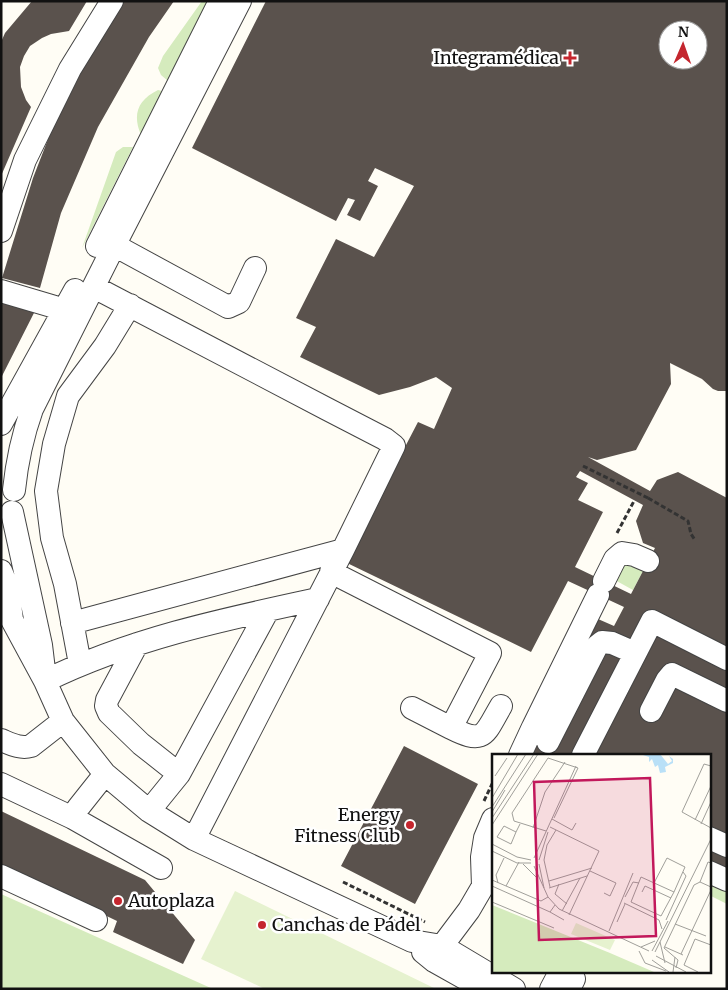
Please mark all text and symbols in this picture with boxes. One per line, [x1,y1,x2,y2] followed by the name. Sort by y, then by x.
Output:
[658,20,708,70] north arrow
[678,23,689,41] text: N
[433,46,559,69] place label: Integramédica
[563,51,577,65] marker: Integramédica
[492,754,710,972] inset map
[294,803,401,847] place label: Energy Fitness Club
[404,819,416,831] marker: Energy Fitness Club
[127,889,215,912] place label: Autoplaza
[112,895,124,907] marker: Autoplaza
[272,913,421,936] place label: Canchas de Pádel
[256,919,268,931] marker: Canchas de Pádel

